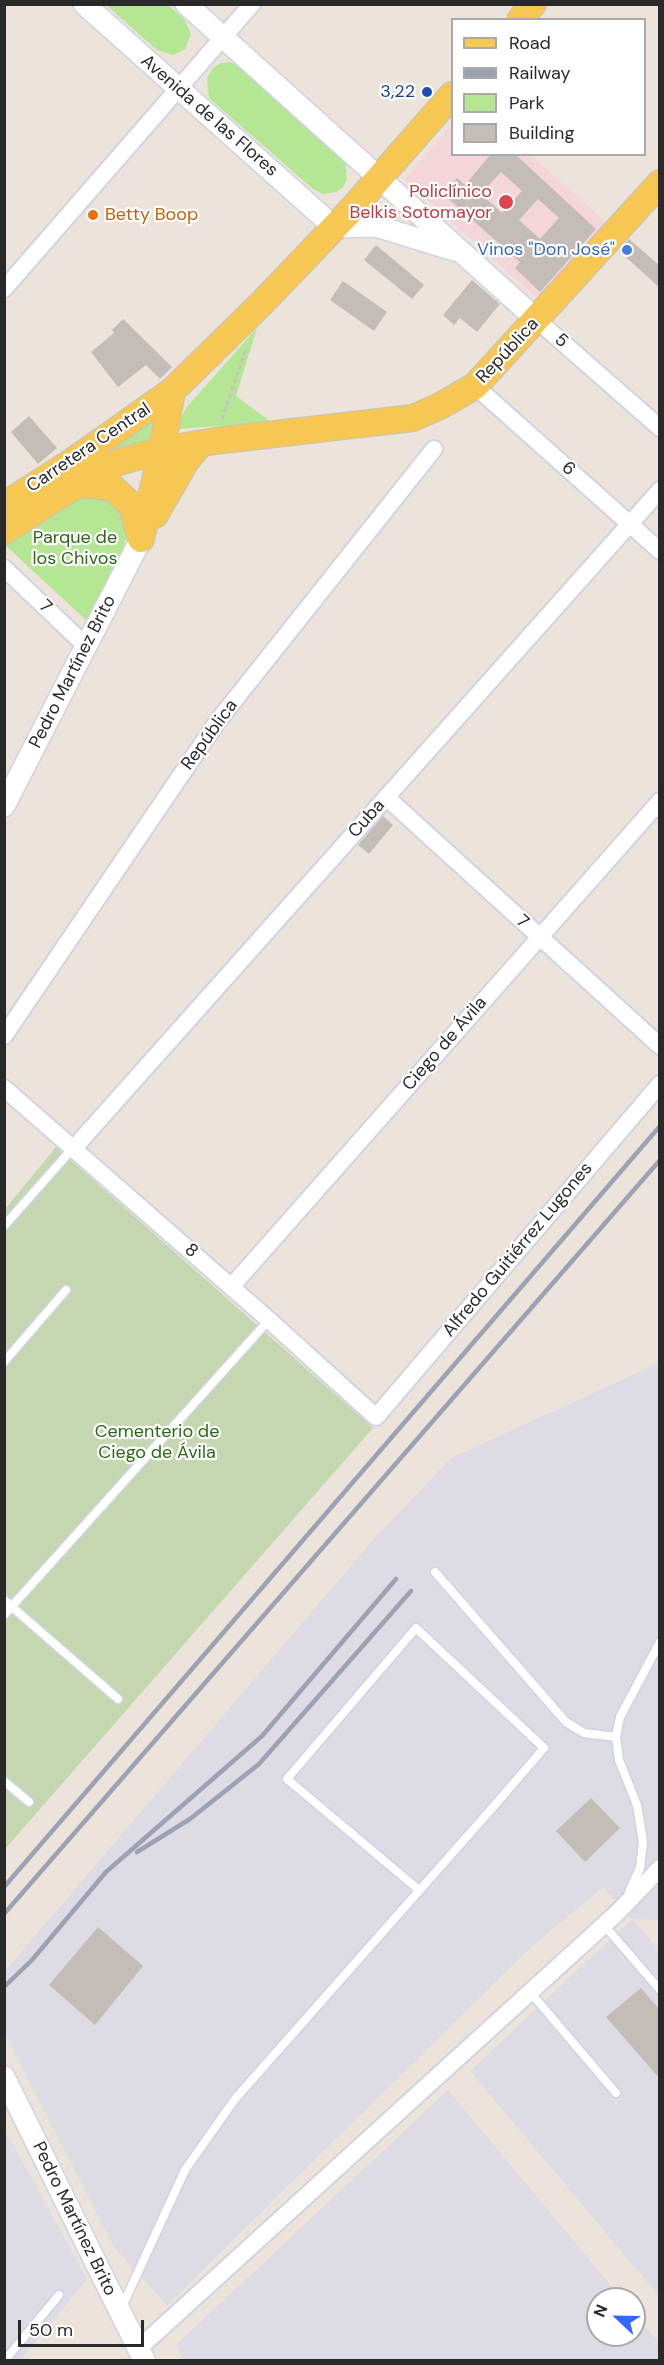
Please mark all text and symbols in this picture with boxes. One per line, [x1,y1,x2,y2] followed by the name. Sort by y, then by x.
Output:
[451,18,646,156] legend
[509,31,551,55] text: Road
[136,51,282,181] street label: Avenida de las Flores
[509,61,571,85] text: Railway
[380,81,415,103] place label: 3,22
[420,85,434,99] marker: 3,22
[509,91,545,115] text: Park
[509,121,574,145] text: Building
[349,181,492,224] place label: Policlínico Belkis Sotomayor
[497,193,515,211] marker: Policlínico Belkis Sotomayor
[105,204,198,226] place label: Betty Boop
[86,208,100,222] marker: Betty Boop
[477,239,615,261] place label: Vinos "Don José"
[620,243,634,257] marker: Vinos "Don José"
[472,314,544,388] street label: República
[550,329,572,353] street label: 5
[23,399,155,497] street label: Carretera Central
[557,457,579,481] street label: 6
[33,527,117,570] park label: Parque de los Chivos
[25,592,121,752] street label: Pedro Martínez Brito
[34,596,56,618] street label: 7
[177,696,243,774] street label: República
[344,795,390,843] street label: Cuba
[511,911,533,933] street label: 7
[398,993,492,1095] street label: Ciego de Ávila
[439,1158,597,1342] street label: Alfredo Guitiérrez Lugones
[180,1239,202,1263] street label: 8
[95,1421,219,1464] park label: Cementerio de Ciego de Ávila
[27,2138,121,2300] street label: Pedro Martínez Brito
[586,2287,646,2347] north arrow
[589,2301,613,2320] text: N
[21,2308,147,2346] scale bar
[29,2318,73,2342] text: 50 m

